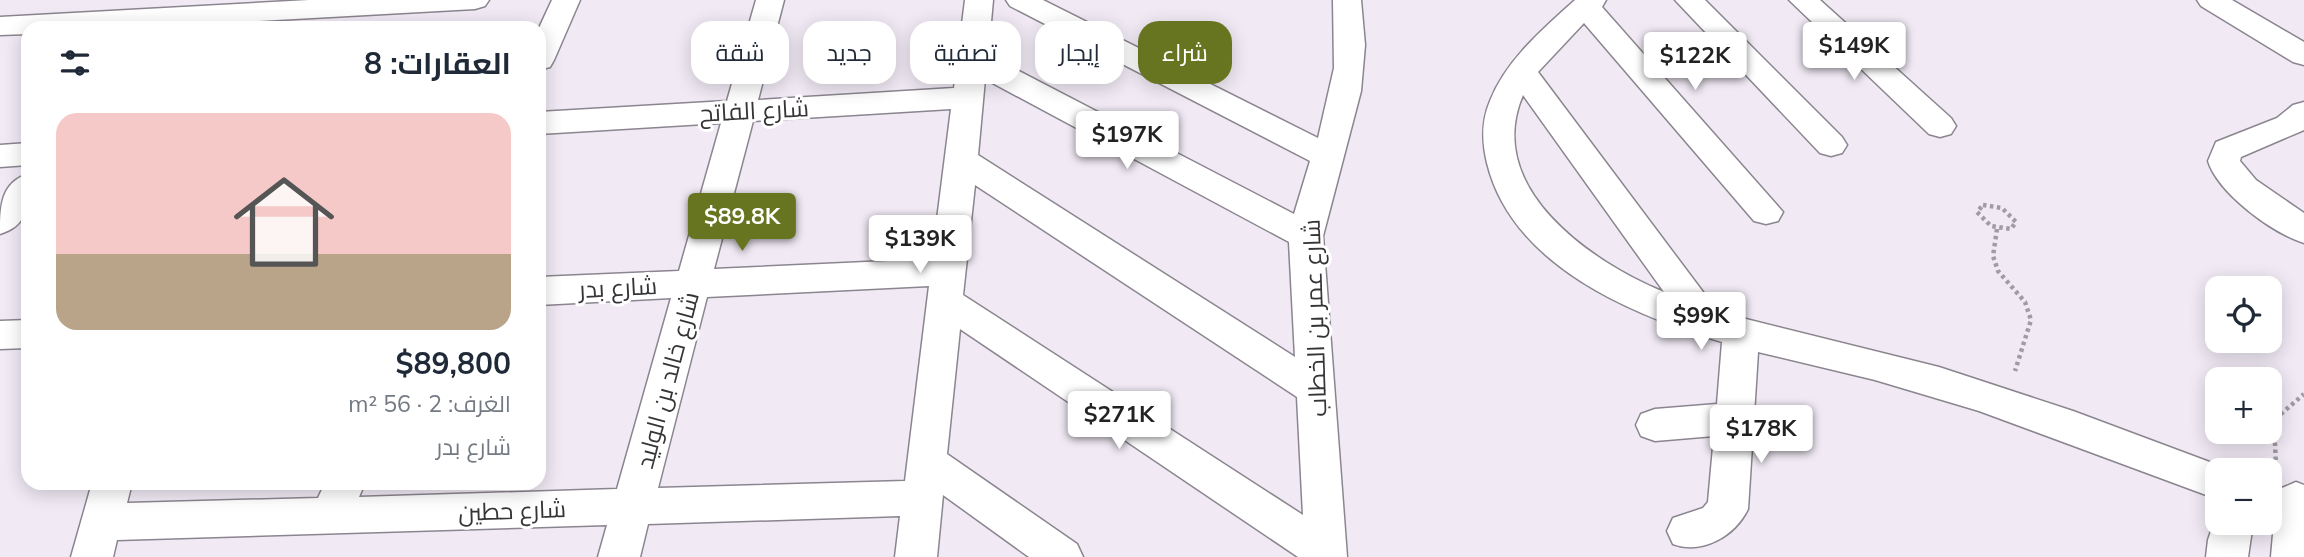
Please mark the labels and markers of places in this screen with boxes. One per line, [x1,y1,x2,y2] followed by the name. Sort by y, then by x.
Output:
[1805,22,1903,82] pin: $149K
[1646,32,1744,92] pin: $122K
[1078,111,1176,171] pin: $197K
[685,194,799,253] pin: $89.8K
[871,216,969,275] pin: $139K
[1660,292,1742,352] pin: $99K
[1070,392,1168,451] pin: $271K
[1712,406,1810,465] pin: $178K

